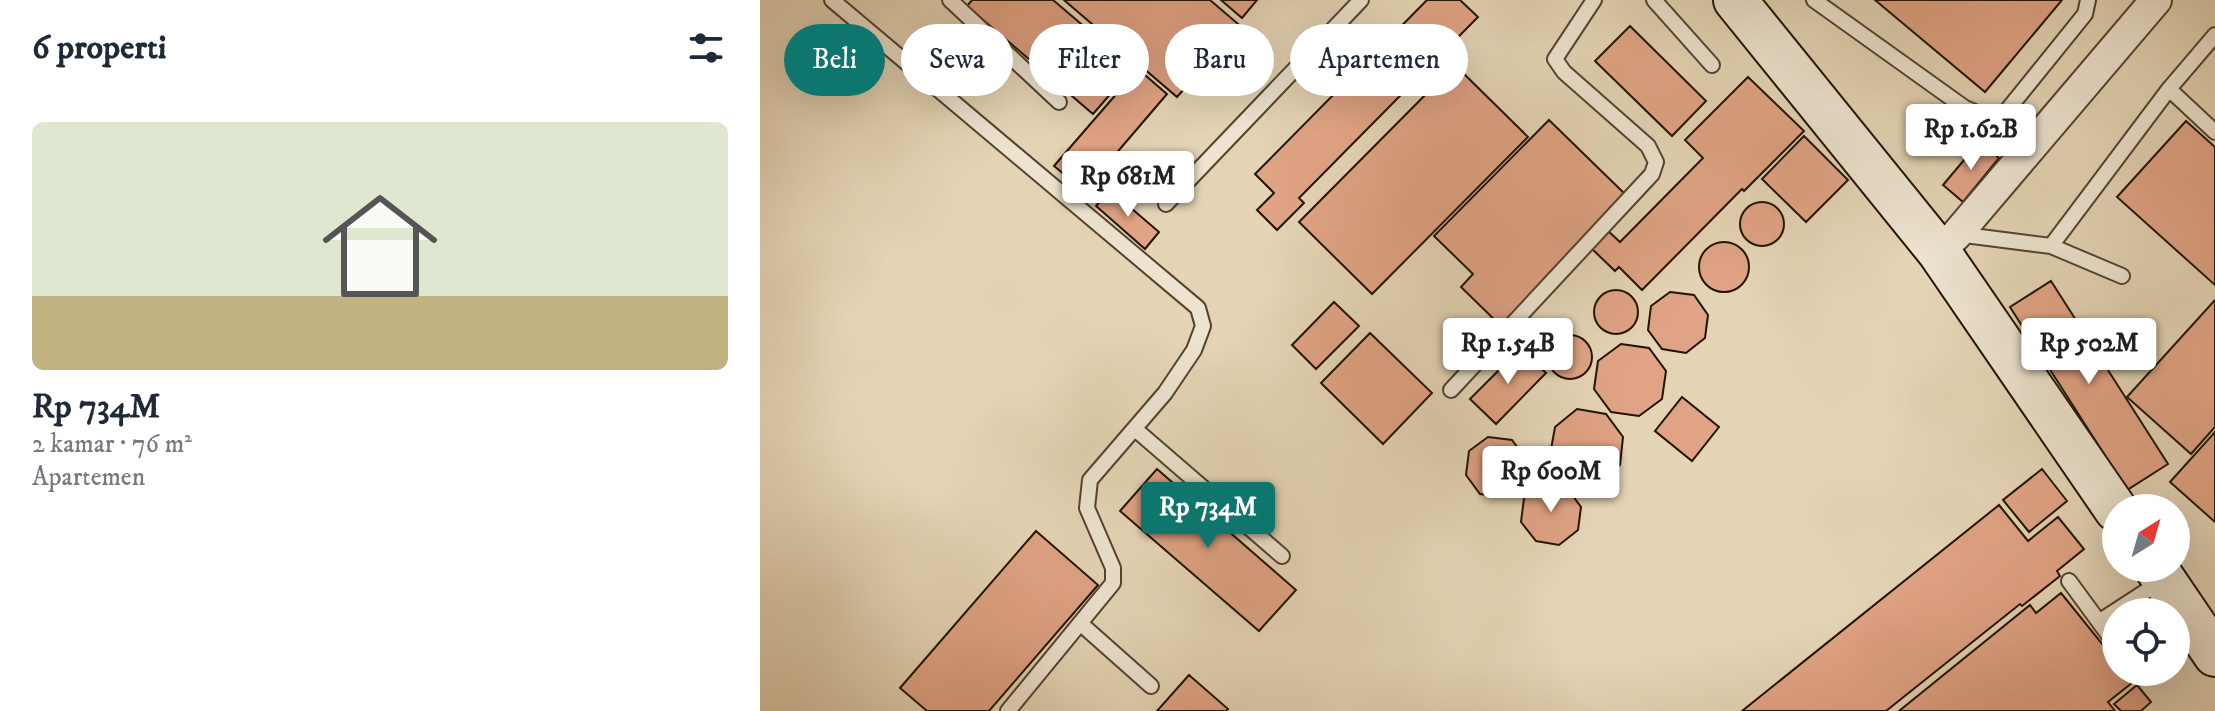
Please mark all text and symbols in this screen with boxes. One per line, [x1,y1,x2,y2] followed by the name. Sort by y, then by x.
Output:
[784,24,885,96] chip: Beli
[901,24,1013,96] chip: Sewa
[1029,24,1149,96] chip: Filter
[1165,24,1274,96] chip: Baru
[1290,24,1468,96] chip: Apartemen
[684,26,728,70] icon: filters
[32,27,167,69] text: 6 properti
[1888,104,2054,172] pin: Rp 1.62B
[1924,113,2018,146] text: Rp 1.62B
[1054,151,1202,219] pin: Rp 681M
[1080,160,1176,193] text: Rp 681M
[308,174,452,318] icon: home
[1425,318,1591,386] pin: Rp 1.54B
[2015,318,2163,386] pin: Rp 502M
[1461,327,1555,360] text: Rp 1.54B
[2039,327,2139,360] text: Rp 502M
[32,386,160,428] text: Rp 734M
[32,428,192,461] text: 2 kamar · 76 m²
[1477,446,1625,514] pin: Rp 600M
[1500,455,1602,488] text: Rp 600M
[32,461,145,494] text: Apartemen
[1134,482,1282,550] pin: Rp 734M
[1159,491,1257,524] text: Rp 734M
[2102,494,2190,582] north arrow
[2102,494,2190,686] map controls
[2102,598,2190,686] button: locate

